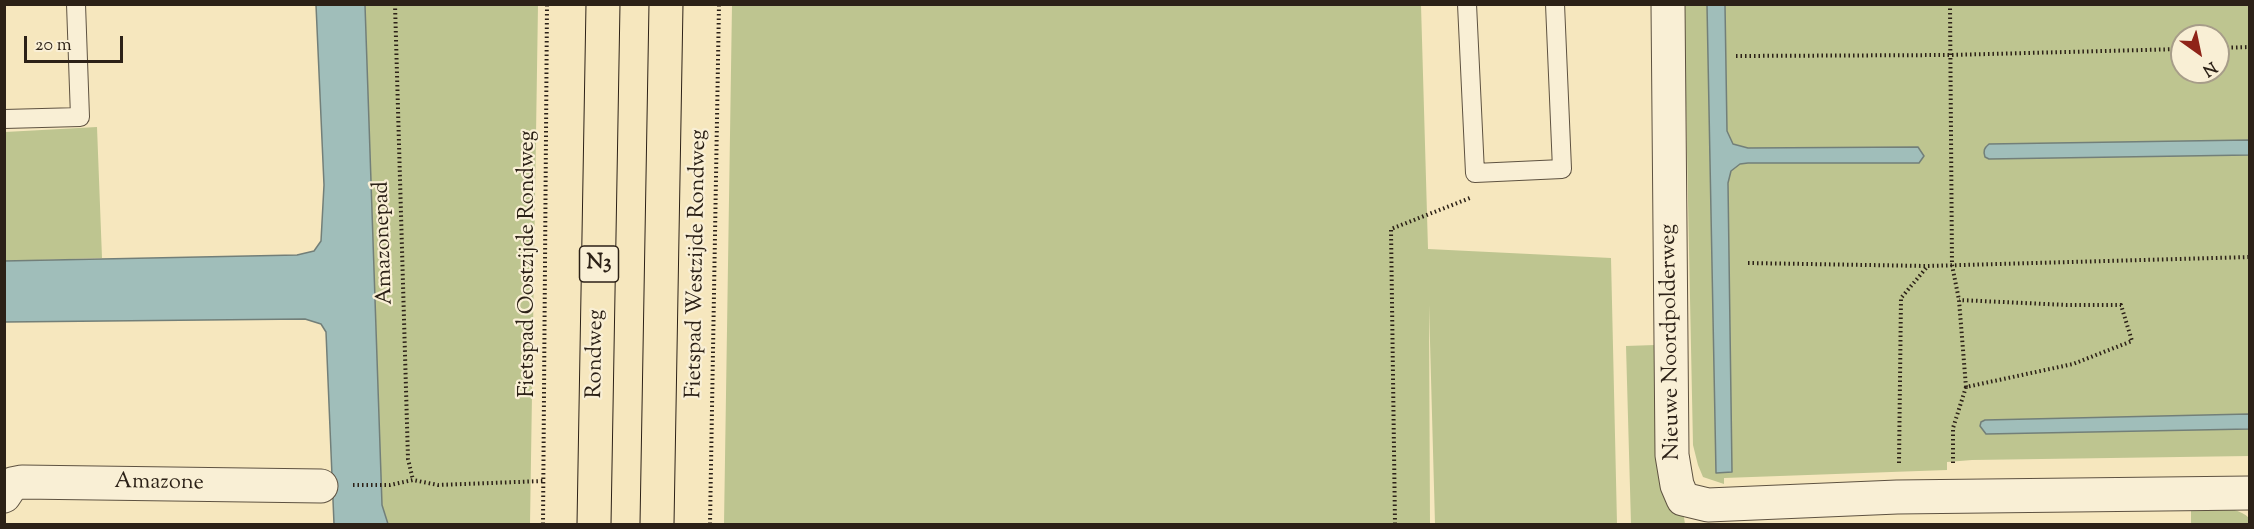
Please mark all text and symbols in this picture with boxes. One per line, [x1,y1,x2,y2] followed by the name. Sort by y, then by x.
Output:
[27,24,126,62] scale bar
[2170,24,2230,84] north arrow
[35,33,72,59] text: 20 m
[2197,55,2221,81] text: N
[682,129,714,399] street label: Fietspad Westzijde Rondweg
[516,130,542,398] street label: Fietspad Oostzijde Rondweg
[370,181,400,305] street label: Amazonepad
[1657,223,1687,461] street label: Nieuwe Noordpolderweg
[580,246,618,282] road number: N3
[583,309,611,399] street label: Rondweg
[114,470,204,498] street label: Amazone

